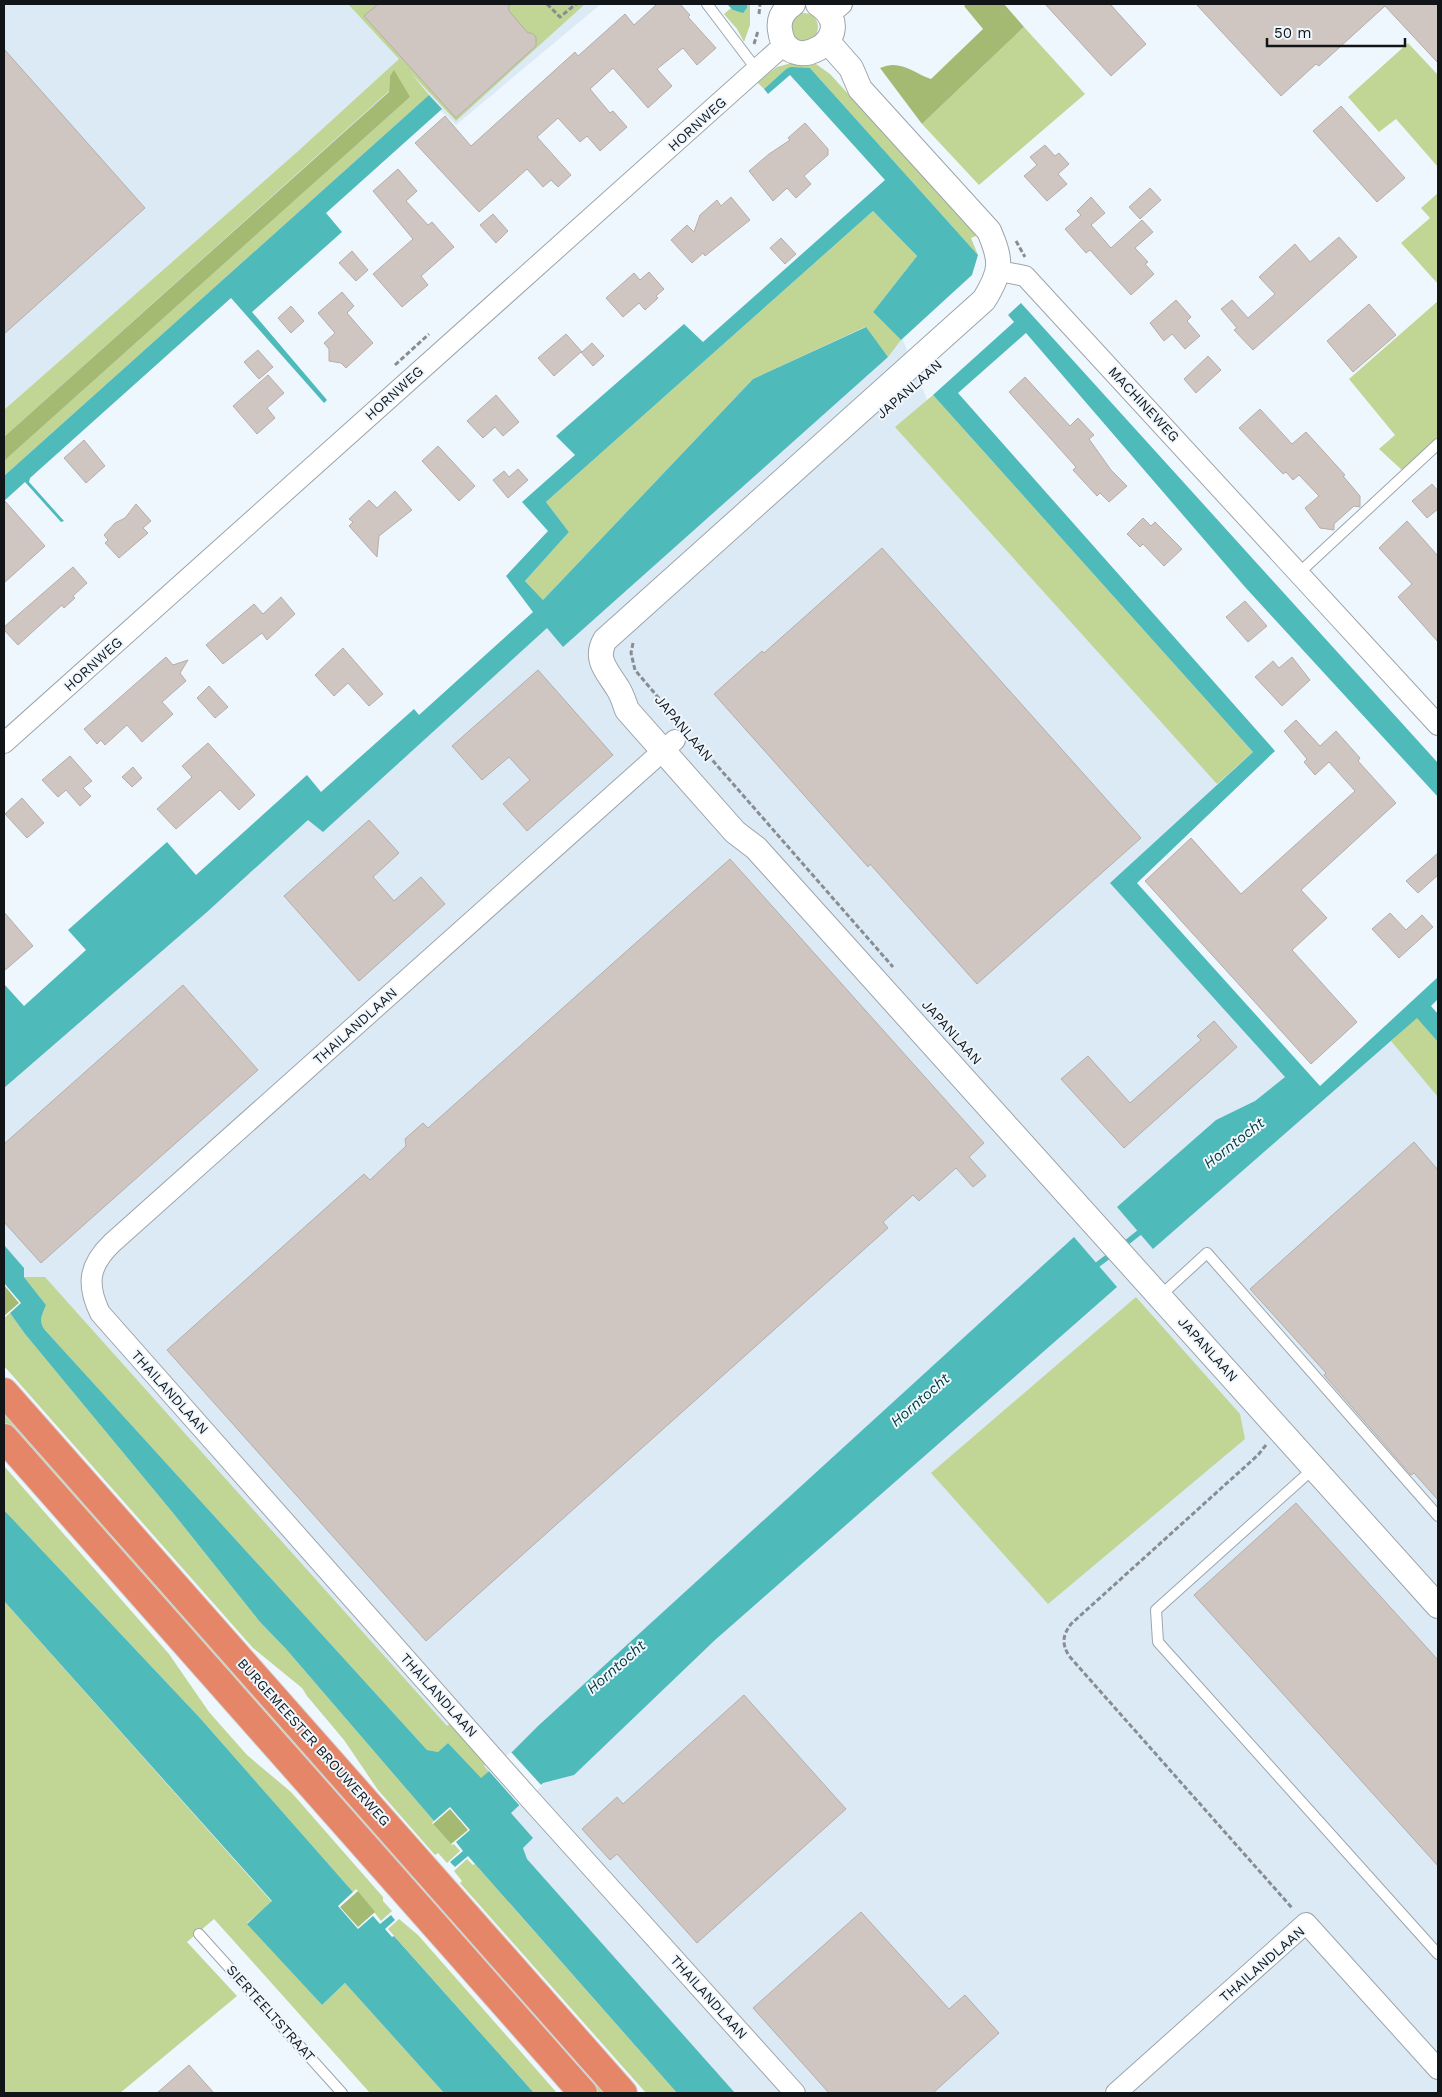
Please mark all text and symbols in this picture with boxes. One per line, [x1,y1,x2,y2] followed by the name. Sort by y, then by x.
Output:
[1267,15,1404,47] scale bar
[1274,24,1311,42] text: 50 m
[665,94,729,154] street label: HORNWEG
[873,356,945,422] street label: JAPANLAAN
[362,363,426,423] street label: HORNWEG
[1105,363,1183,445] street label: MACHINEWEG
[61,634,125,694] street label: HORNWEG
[652,692,716,764] street label: JAPANLAAN
[310,984,400,1068] street label: THAILANDLAAN
[919,996,985,1068] street label: JAPANLAAN
[1200,1113,1269,1172] water label: Horntocht
[1175,1313,1241,1385] street label: JAPANLAAN
[128,1347,212,1437] street label: THAILANDLAAN
[887,1369,954,1430] water label: Horntocht
[583,1636,650,1697] water label: Horntocht
[397,1650,481,1740] street label: THAILANDLAAN
[234,1655,394,1829] street label: BURGEMEESTER BROUWERWEG
[1216,1923,1308,2005] street label: THAILANDLAAN
[667,1952,751,2042] street label: THAILANDLAAN
[224,1962,319,2065] street label: SIERTEELTSTRAAT

